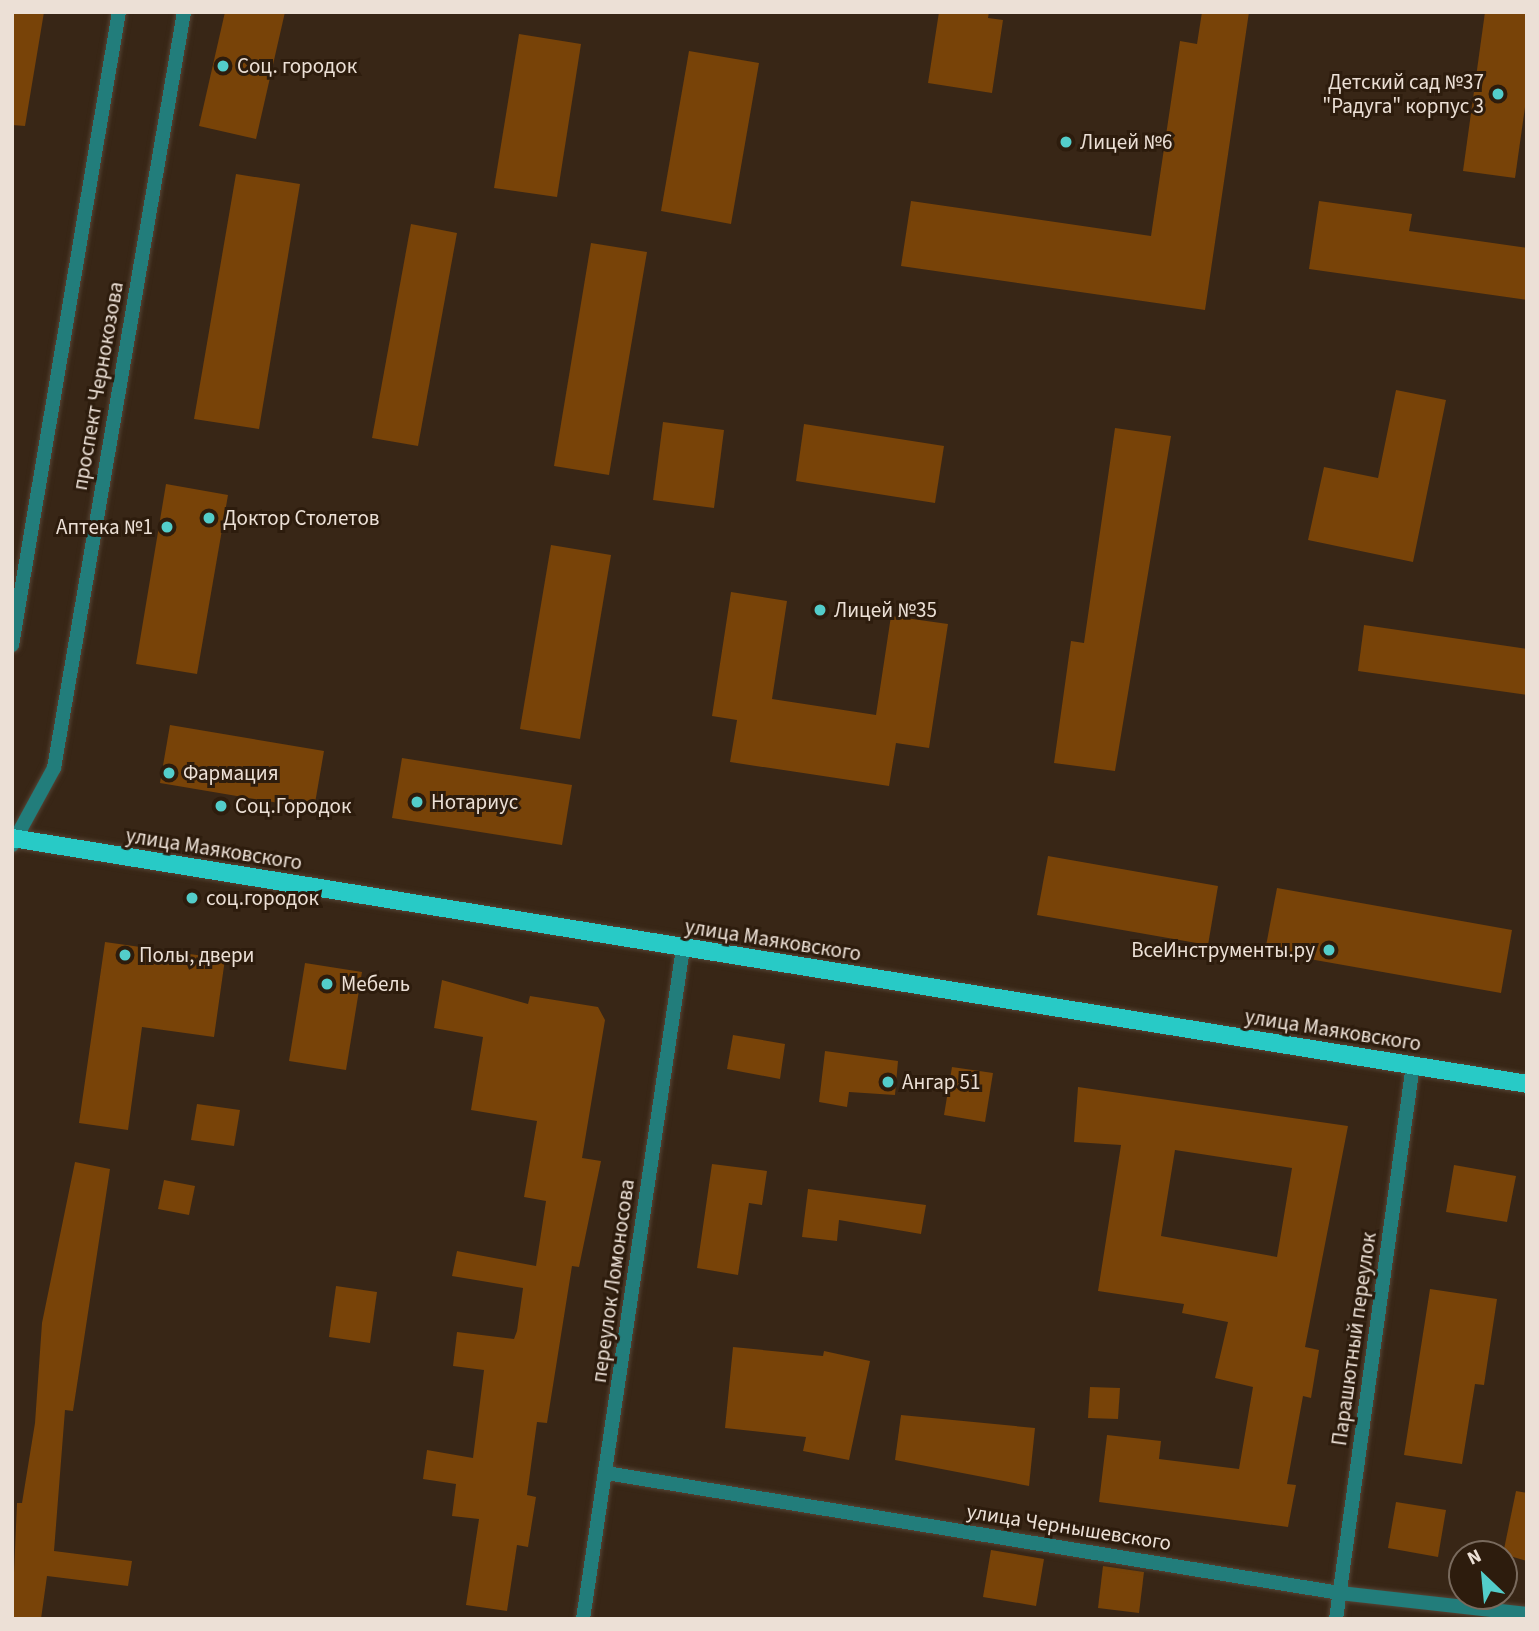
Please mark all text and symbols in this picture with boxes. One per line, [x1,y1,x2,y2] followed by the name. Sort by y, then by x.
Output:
[237,53,357,79] place label: Соц. городок
[215,58,231,74] marker: Соц. городок
[1322,69,1484,119] place label: Детский сад №37 "Радуга" корпус 3
[1490,86,1506,102] marker: Детский сад №37 "Радуга" корпус 3
[1080,129,1172,155] place label: Лицей №6
[1058,134,1074,150] marker: Лицей №6
[67,280,129,492] street label: проспект Чернокозова
[223,505,380,531] place label: Доктор Столетов
[201,510,217,526] marker: Доктор Столетов
[56,514,153,540] place label: Аптека №1
[159,519,175,535] marker: Аптека №1
[834,597,937,623] place label: Лицей №35
[812,602,828,618] marker: Лицей №35
[183,760,278,786] place label: Фармация
[161,765,177,781] marker: Фармация
[431,789,518,815] place label: Нотариус
[235,793,351,819] place label: Соц.Городок
[409,794,425,810] marker: Нотариус
[213,798,229,814] marker: Соц.Городок
[124,823,304,875] street label: улица Маяковского
[206,885,319,911] place label: соц.городок
[184,890,200,906] marker: соц.городок
[683,914,863,966] street label: улица Маяковского
[1131,937,1315,963] place label: ВсеИнструменты.ру
[139,942,254,968] place label: Полы, двери
[1321,942,1337,958] marker: ВсеИнструменты.ру
[117,947,133,963] marker: Полы, двери
[341,971,410,997] place label: Мебель
[319,976,335,992] marker: Мебель
[1243,1004,1423,1056] street label: улица Маяковского
[902,1069,980,1095] place label: Ангар 51
[880,1074,896,1090] marker: Ангар 51
[586,1178,640,1384] street label: переулок Ломоносова
[1327,1231,1381,1447] street label: Парашютный переулок
[965,1498,1173,1556] street label: улица Чернышевского
[1448,1540,1518,1610] north arrow
[1463,1543,1486,1572] text: N

